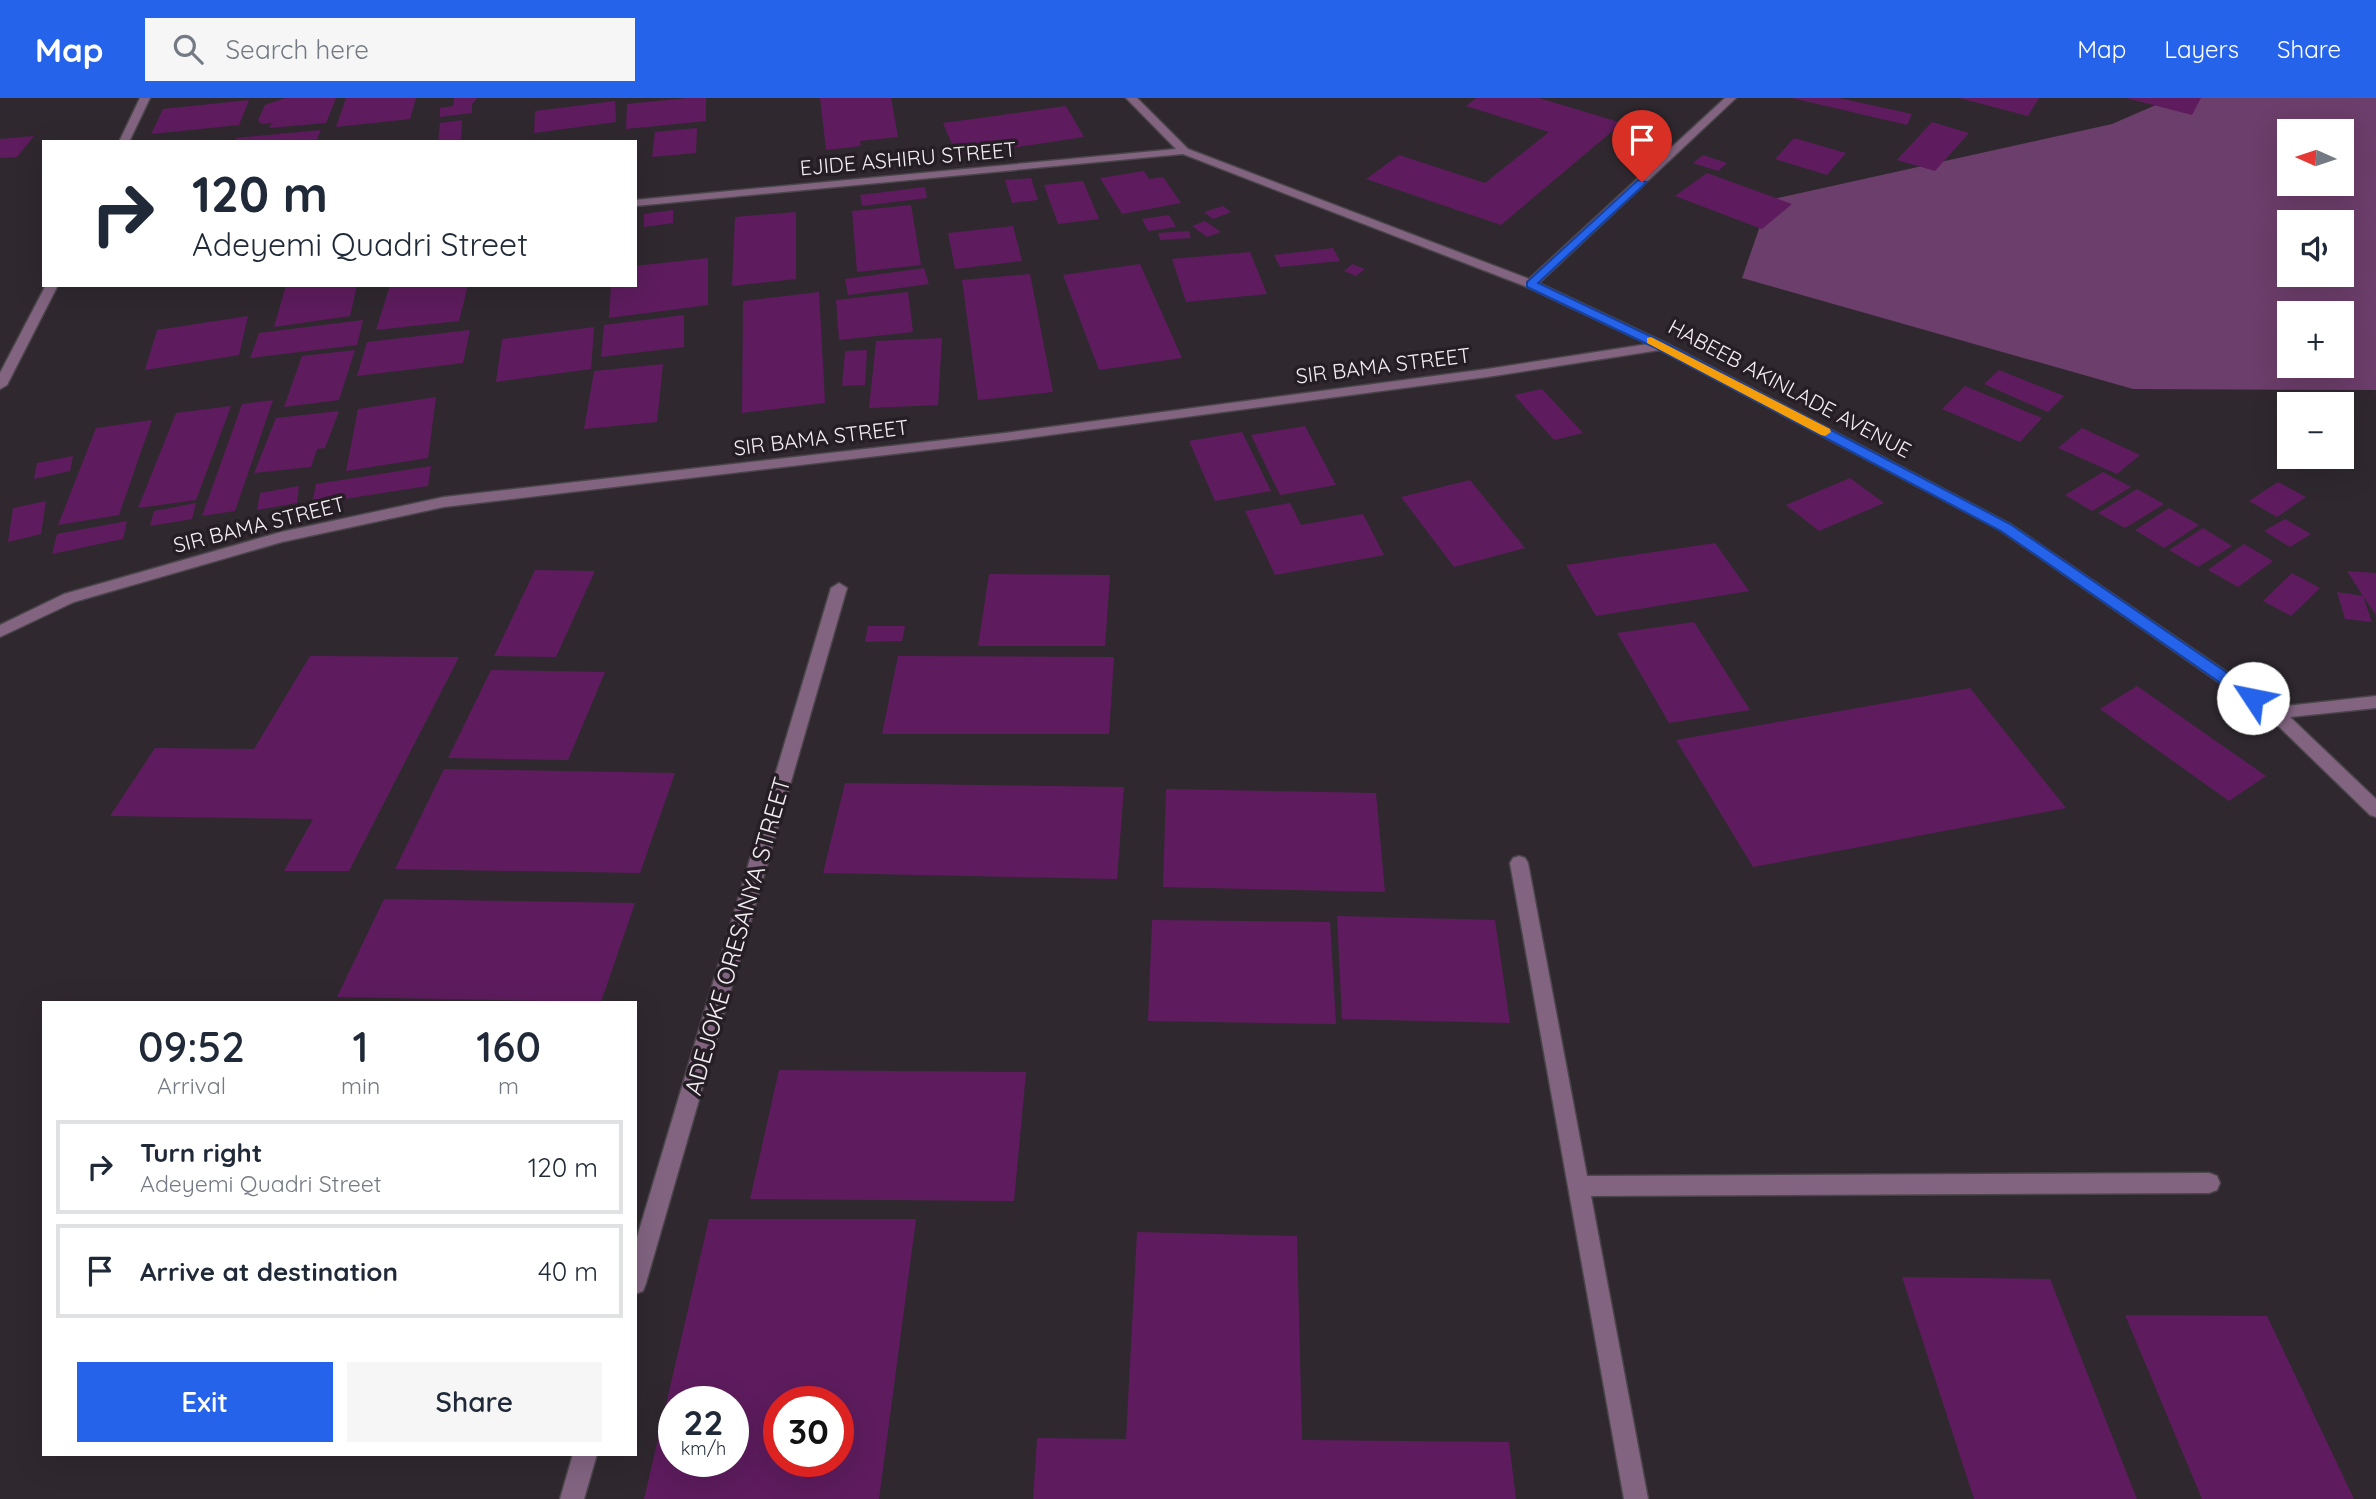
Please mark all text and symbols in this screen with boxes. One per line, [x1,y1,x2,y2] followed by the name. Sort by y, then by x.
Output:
[145,18,635,81] search box
[35,29,103,70] text: Map
[169,30,207,68] icon: search
[225,33,369,66] text: Search here
[2077,34,2126,64] text: Map
[2164,34,2239,64] text: Layers
[2277,34,2341,64] text: Share
[1612,110,1672,182] pin
[2277,119,2354,196] north arrow
[2277,119,2354,469] map controls
[1623,121,1661,159] icon: arrive
[799,136,1017,180] street label: EJIDE ASHIRU STREET
[192,163,328,224] text: 120 m
[77,168,168,259] icon: right
[2277,210,2354,287] button: sound
[192,224,528,264] text: Adeyemi Quadri Street
[2277,301,2354,378] button: +
[1664,313,1916,463] street label: HABEEB AKINLADE AVENUE
[1294,341,1472,389] street label: SIR BAMA STREET
[2277,392,2354,469] button: −
[732,413,910,461] street label: SIR BAMA STREET
[171,490,347,558] street label: SIR BAMA STREET
[2216,661,2290,735] position arrow
[677,773,797,1099] street label: ADEJOKE ORESANYA STREET
[138,1020,245,1073] text: 09:52
[353,1020,369,1073] text: 1
[476,1020,541,1073] text: 160
[157,1071,226,1100] text: Arrival
[341,1071,380,1100] text: min
[498,1071,519,1100] text: m
[140,1136,262,1169] text: Turn right
[81,1148,119,1186] icon: right
[528,1151,598,1184] text: 120 m
[140,1169,382,1198] text: Adeyemi Quadri Street
[81,1252,119,1290] icon: arrive
[140,1255,398,1288] text: Arrive at destination
[538,1255,598,1288] text: 40 m
[77,1362,333,1442] button: Exit
[347,1362,602,1442] button: Share
[763,1386,854,1477] speed limit sign: 30
[684,1400,723,1444] text: 22
[681,1437,726,1460] text: km/h

